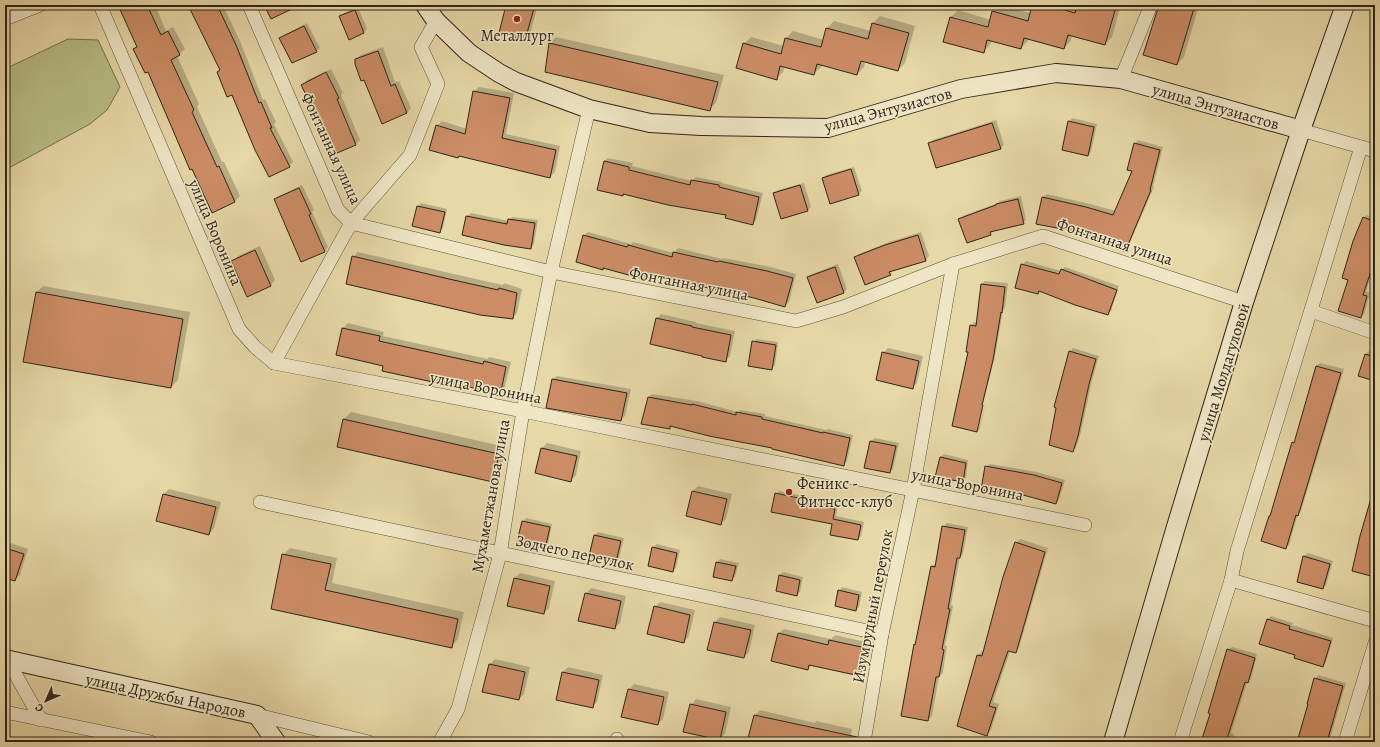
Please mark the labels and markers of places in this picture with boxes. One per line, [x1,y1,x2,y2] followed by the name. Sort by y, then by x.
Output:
[512,14,522,24] marker: Металлург
[480,25,554,47] place label: Металлург
[797,473,893,513] place label: Феникс - Фитнесс-клуб
[784,487,794,497] marker: Феникс - Фитнесс-клуб

